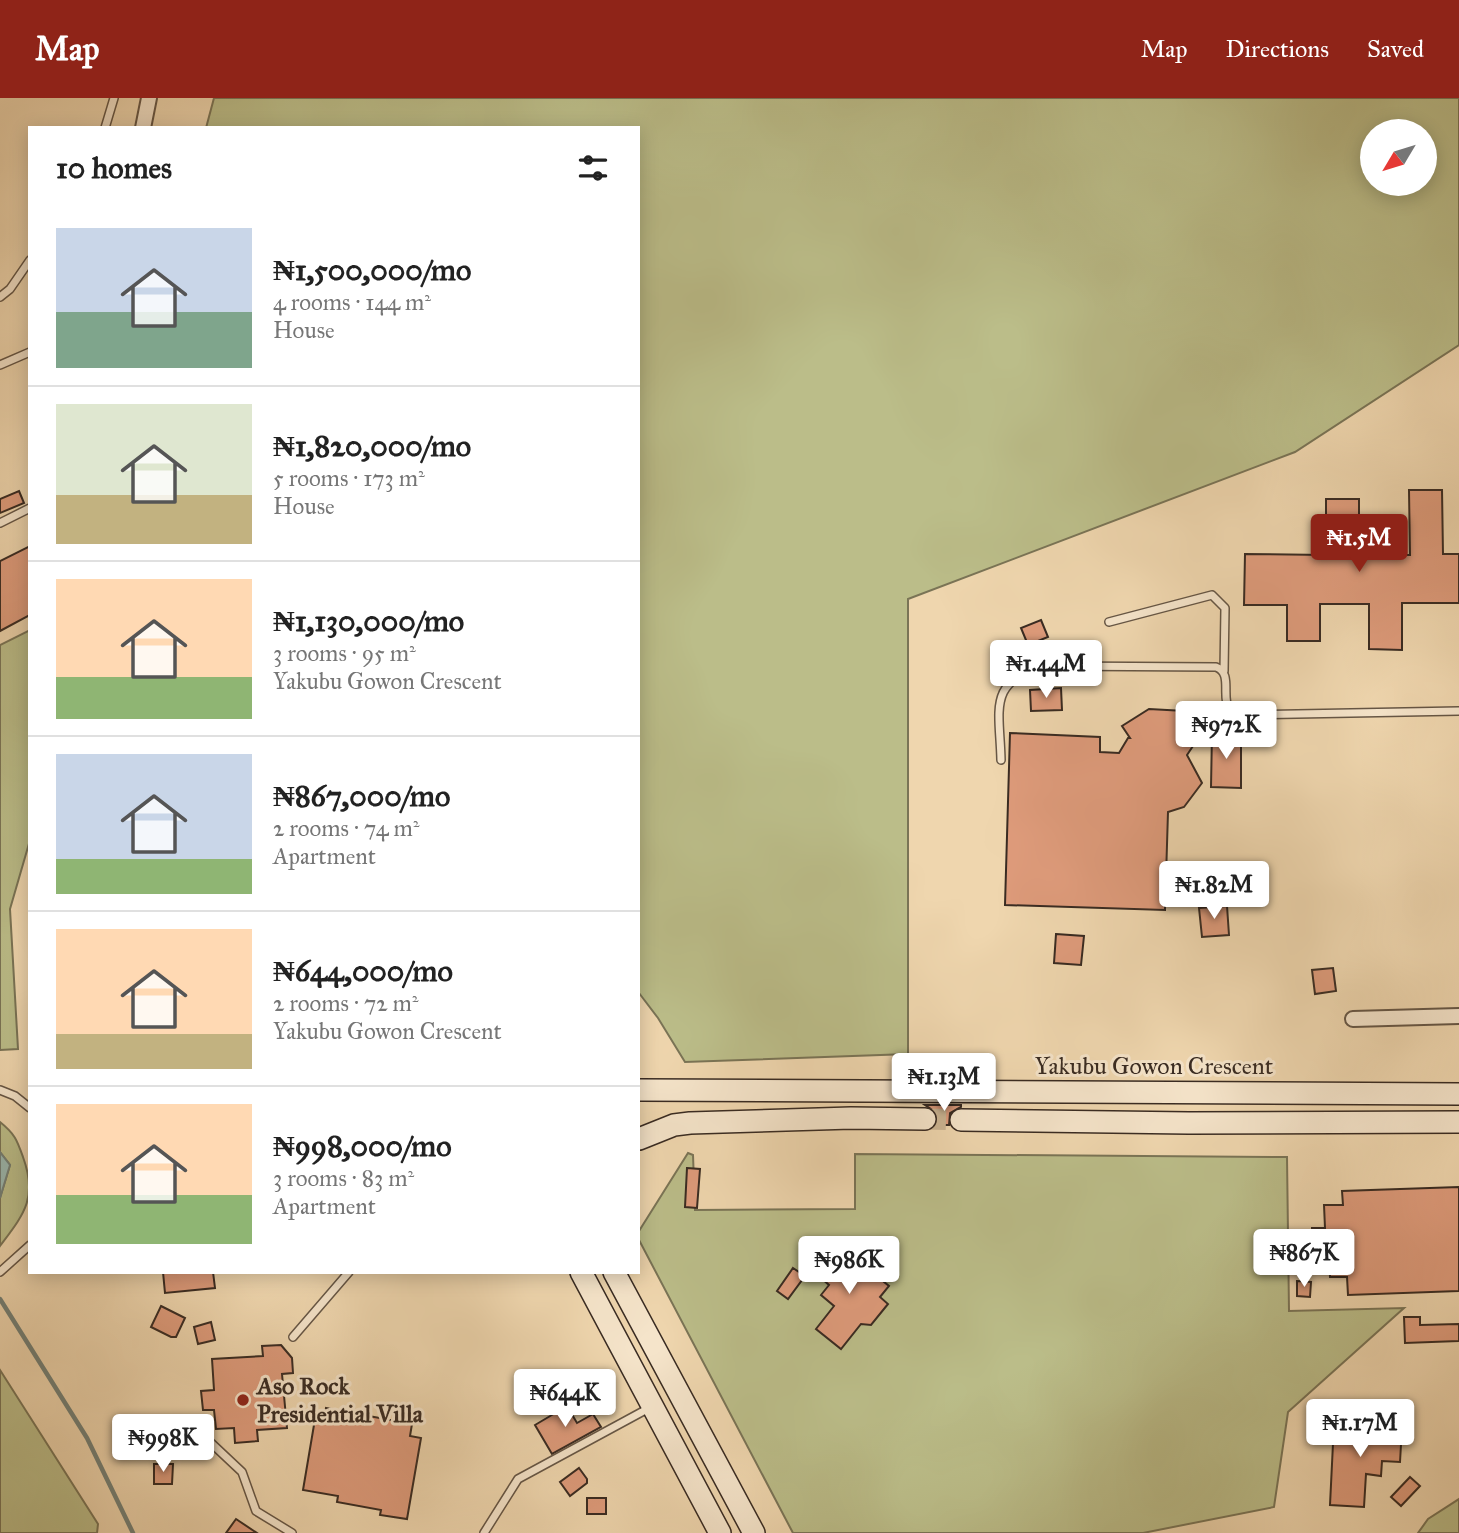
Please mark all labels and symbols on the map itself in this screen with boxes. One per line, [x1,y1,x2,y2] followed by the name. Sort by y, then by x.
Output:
[1360,119,1437,196] north arrow
[1310,514,1408,574] pin: ₦1.5M
[989,640,1103,700] pin: ₦1.44M
[1177,702,1275,761] pin: ₦972K
[1157,862,1271,921] pin: ₦1.82M
[1035,1051,1274,1081] street label: Yakubu Gowon Crescent
[887,1054,1001,1113] pin: ₦1.13M
[1255,1230,1353,1289] pin: ₦867K
[800,1236,898,1296] pin: ₦986K
[516,1370,614,1429] pin: ₦644K
[255,1371,424,1429] place label: Aso Rock Presidential Villa
[235,1392,251,1408] marker: Aso Rock Presidential Villa
[1303,1400,1417,1459] pin: ₦1.17M
[114,1414,212,1474] pin: ₦998K

